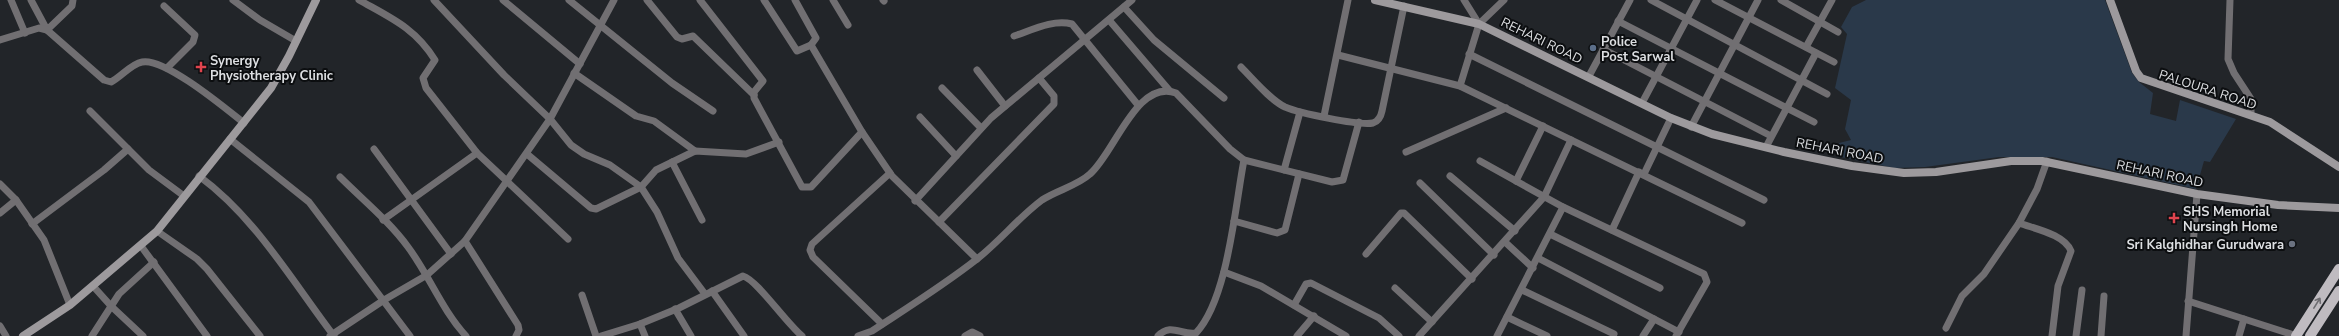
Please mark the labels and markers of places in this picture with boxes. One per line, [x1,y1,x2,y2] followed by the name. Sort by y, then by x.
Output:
[1601,33,1675,66] place label: Police Post Sarwal
[1588,43,1598,53] marker: Police Post Sarwal
[210,52,333,85] place label: Synergy Physiotherapy Clinic
[195,61,207,73] marker: Synergy Physiotherapy Clinic
[2183,203,2278,236] place label: SHS Memorial Nursingh Home
[2168,212,2180,224] marker: SHS Memorial Nursingh Home
[2126,236,2284,254] place label: Sri Kalghidhar Gurudwara
[2287,239,2297,249] marker: Sri Kalghidhar Gurudwara

